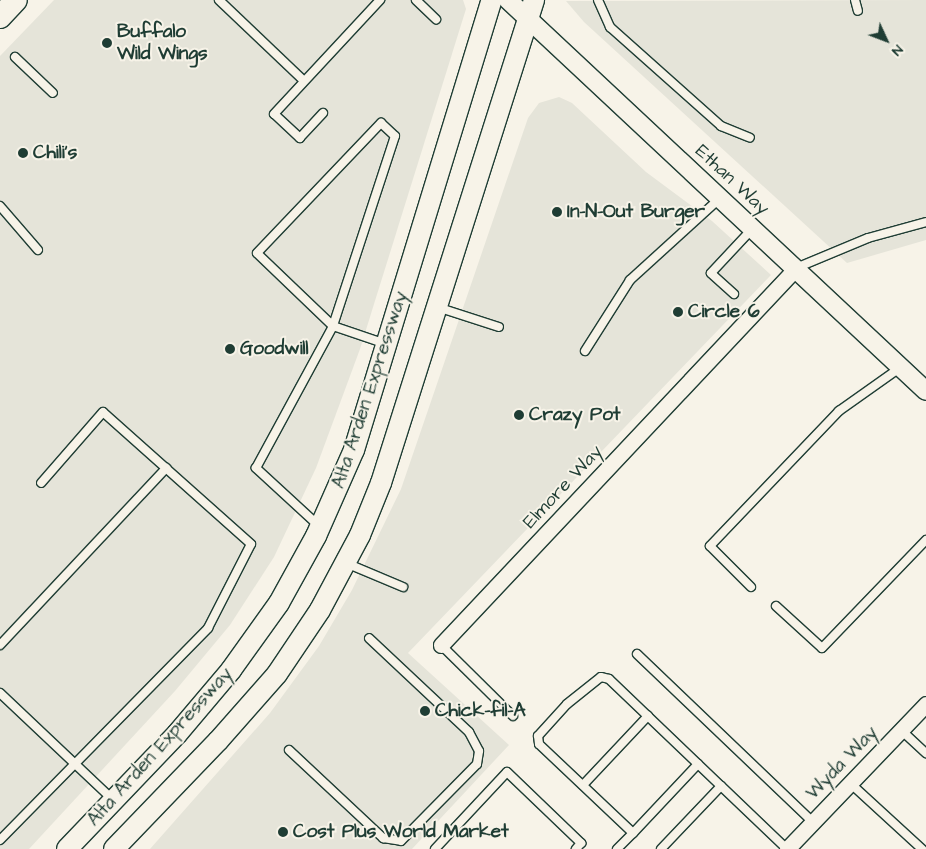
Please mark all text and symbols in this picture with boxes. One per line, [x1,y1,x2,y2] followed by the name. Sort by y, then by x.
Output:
[861,15,911,65] north arrow
[117,21,208,65] place label: Buffalo Wild Wings
[101,37,113,49] marker: Buffalo Wild Wings
[887,40,907,60] text: N
[690,140,774,220] street label: Ethan Way
[33,142,77,164] place label: Chili's
[17,147,29,159] marker: Chili's
[567,201,705,223] place label: In-N-Out Burger
[551,206,563,218] marker: In-N-Out Burger
[327,289,413,491] street label: Alta Arden Expressway
[688,301,760,323] place label: Circle 6
[672,306,684,318] marker: Circle 6
[240,338,308,360] place label: Goodwill
[224,343,236,355] marker: Goodwill
[529,404,621,426] place label: Crazy Pot
[513,409,525,421] marker: Crazy Pot
[519,440,607,534] street label: Elmore Way
[83,663,237,831] street label: Alta Arden Expressway
[435,700,526,722] place label: Chick-fil-A
[419,705,431,717] marker: Chick-fil-A
[801,722,883,804] street label: Wyda Way
[293,821,509,843] place label: Cost Plus World Market
[277,826,289,838] marker: Cost Plus World Market

